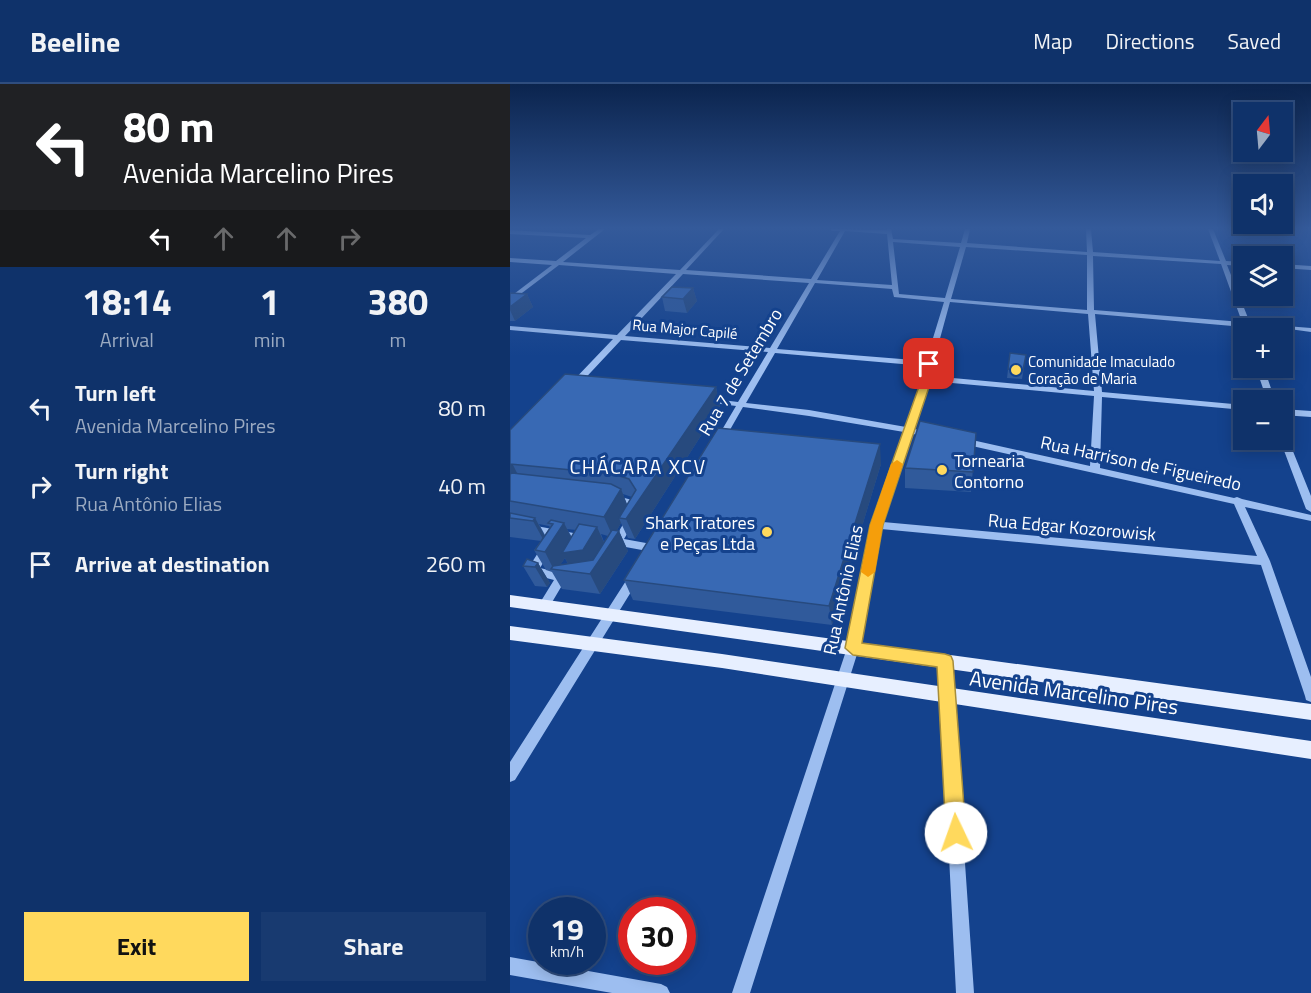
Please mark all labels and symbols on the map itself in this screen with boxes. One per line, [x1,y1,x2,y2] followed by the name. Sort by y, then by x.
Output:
[1233,102,1293,162] north arrow
[691,303,789,441] street label: Rua 7 de Setembro
[631,313,739,345] street label: Rua Major Capilé
[903,338,954,389] pin
[1028,350,1175,390] place label: Comunidade Imaculado Coração de Maria
[1009,363,1023,377] marker: Comunidade Imaculado Coração de Maria
[1038,429,1244,497] street label: Rua Harrison de Figueiredo
[954,447,1025,495] place label: Tornearia Contorno
[569,451,707,482] district label: CHÁCARA XCV
[935,463,949,477] marker: Tornearia Contorno
[987,506,1157,548] street label: Rua Edgar Kozorowisk
[645,509,755,557] place label: Shark Tratores e Peças Ltda
[816,523,870,657] street label: Rua Antônio Elias
[760,525,774,539] marker: Shark Tratores e Peças Ltda
[968,662,1180,722] street label: Avenida Marcelino Pires
[924,801,988,865] position arrow
[618,897,696,975] speed limit sign: 30

